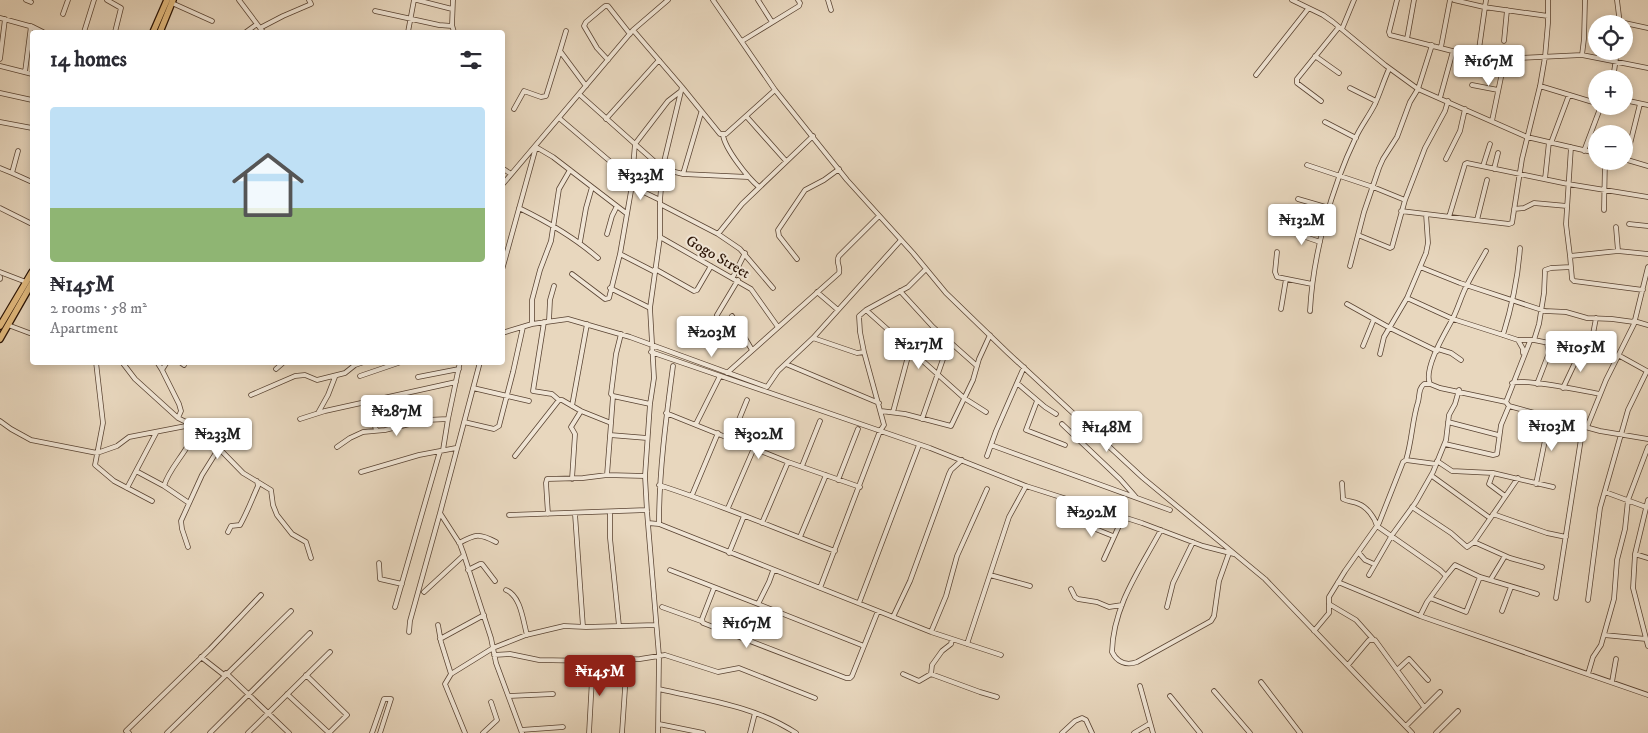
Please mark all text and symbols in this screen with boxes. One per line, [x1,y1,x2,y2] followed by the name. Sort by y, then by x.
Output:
[1588,15,1633,170] map controls
[1588,15,1633,60] button: locate
[1454,44,1524,87] pin: ₦167M
[457,46,485,74] icon: filters
[50,47,127,73] text: 14 homes
[1465,51,1513,71] text: ₦167M
[1588,70,1633,115] button: +
[1588,125,1633,170] button: −
[223,140,313,230] icon: home
[606,158,676,201] pin: ₦323M
[618,165,664,185] text: ₦323M
[1267,204,1337,246] pin: ₦132M
[1279,210,1325,230] text: ₦132M
[682,231,754,283] street label: Gogo Street
[50,272,114,298] text: ₦145M
[50,298,147,318] text: 2 rooms · 58 m²
[677,316,747,358] pin: ₦203M
[50,318,118,338] text: Apartment
[688,322,736,342] text: ₦203M
[884,328,954,370] pin: ₦217M
[1546,330,1616,373] pin: ₦105M
[895,334,943,354] text: ₦217M
[1557,337,1605,357] text: ₦105M
[362,394,432,437] pin: ₦287M
[372,401,422,421] text: ₦287M
[1072,410,1142,453] pin: ₦148M
[1517,410,1587,452] pin: ₦103M
[1529,416,1575,436] text: ₦103M
[1082,417,1132,437] text: ₦148M
[183,418,253,460] pin: ₦233M
[724,418,794,460] pin: ₦302M
[195,424,241,444] text: ₦233M
[735,424,783,444] text: ₦302M
[1057,496,1127,538] pin: ₦292M
[1067,502,1117,522] text: ₦292M
[712,606,782,649] pin: ₦167M
[723,613,771,633] text: ₦167M
[565,654,635,697] pin: ₦145M
[575,661,625,681] text: ₦145M

